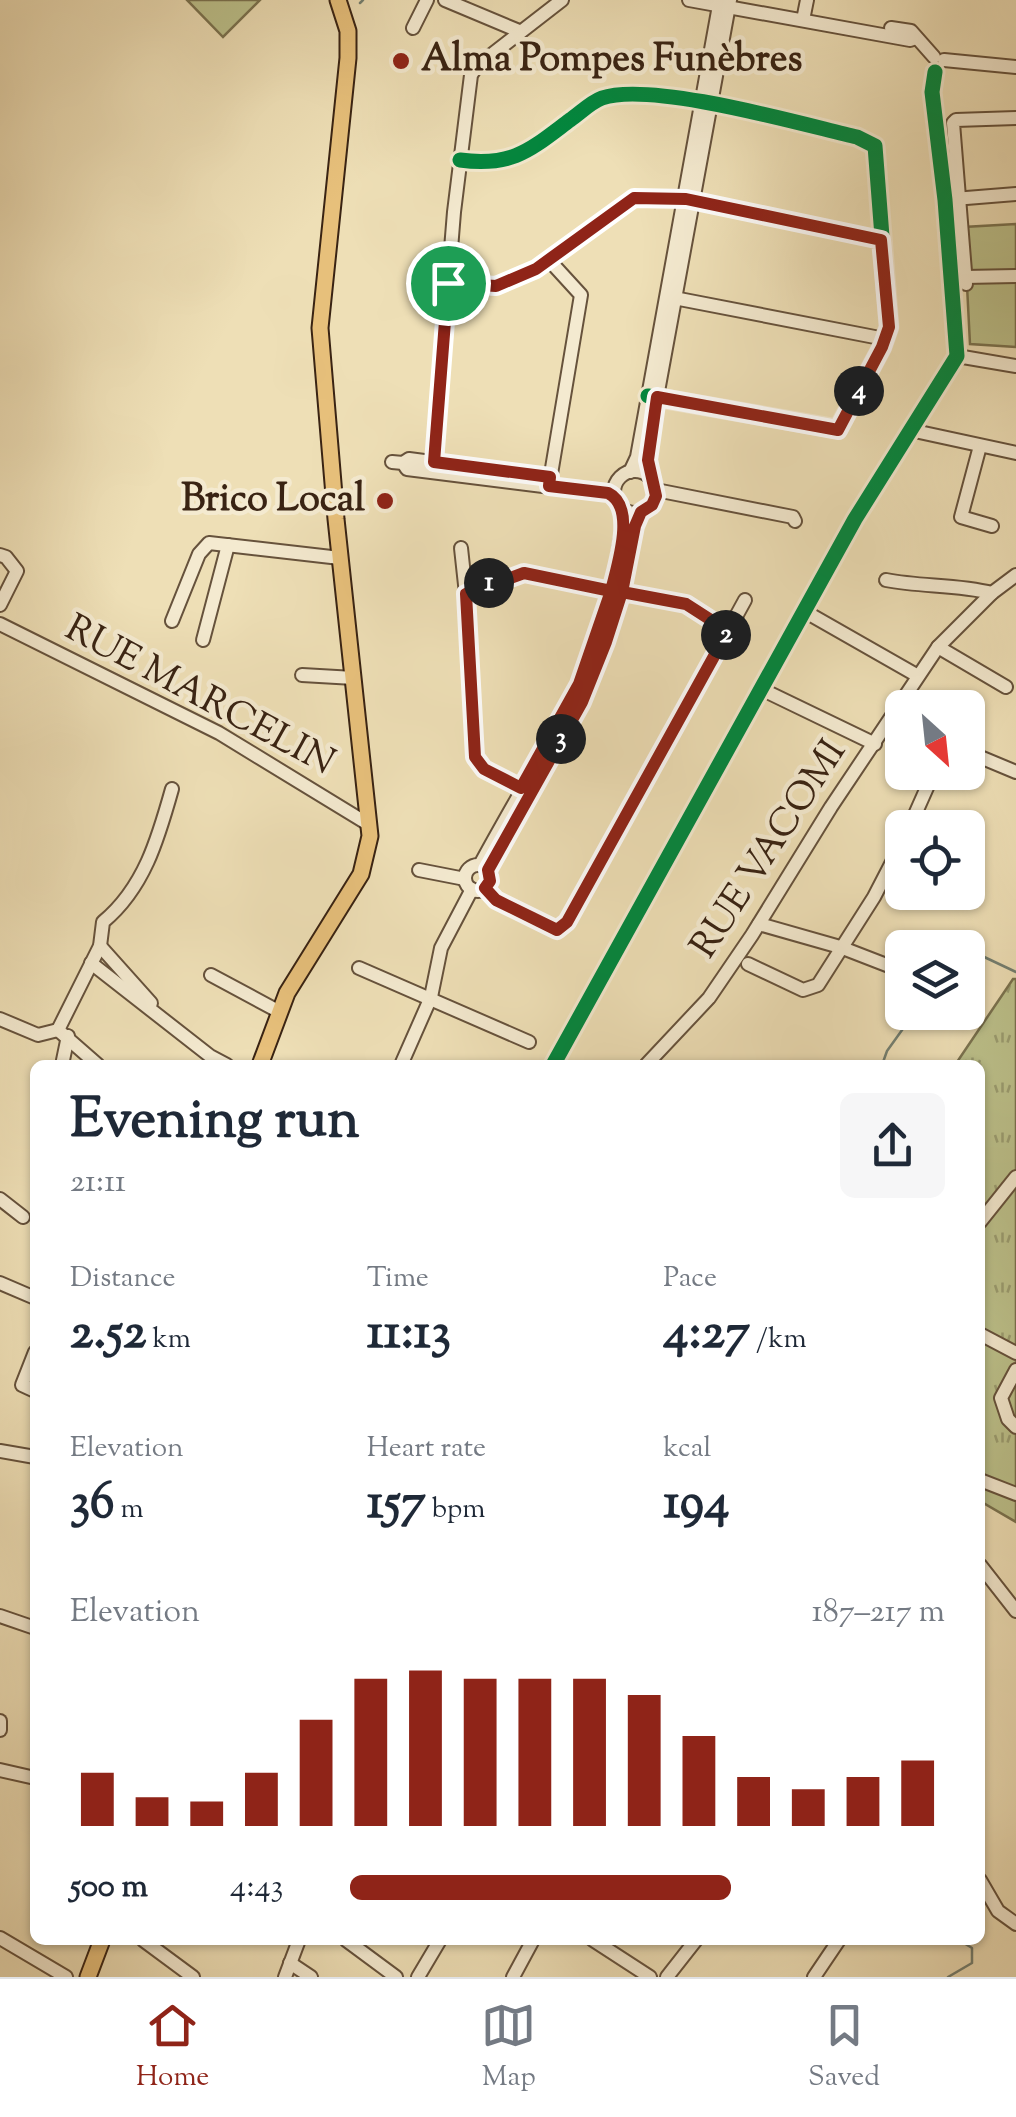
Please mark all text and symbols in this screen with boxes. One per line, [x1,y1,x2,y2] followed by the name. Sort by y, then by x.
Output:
[421,34,802,88] place label: Alma Pompes Funèbres
[390,50,412,72] marker: Alma Pompes Funèbres
[406,241,491,326] pin
[421,256,476,311] icon: arrive
[834,366,884,416] pin: 4
[852,371,866,411] text: 4
[181,474,365,528] place label: Brico Local
[374,490,396,512] marker: Brico Local
[464,558,514,608] pin: 1
[484,563,494,603] text: 1
[55,603,343,791] street label: RUE MARCELIN
[701,610,751,660] pin: 2
[719,615,733,655] text: 2
[885,690,985,790] north arrow
[885,690,985,1030] map controls
[536,714,586,764] pin: 3
[555,719,567,759] text: 3
[679,730,861,970] street label: RUE VACOMI
[885,810,985,910] button: locate
[885,930,985,1030] button: layers
[70,1083,359,1162] text: Evening run
[840,1093,945,1198] button: share
[70,1160,126,1206] text: 21:11
[70,1259,176,1299] text: Distance
[367,1259,429,1299] text: Time
[663,1259,717,1299] text: Pace
[70,1299,147,1371] text: 2.52
[367,1299,451,1371] text: 11:13
[663,1299,750,1371] text: 4:27
[147,1320,191,1360] text: km
[750,1320,807,1360] text: /km
[70,1429,184,1469] text: Elevation
[367,1429,486,1469] text: Heart rate
[663,1429,711,1469] text: kcal
[70,1469,115,1541] text: 36
[367,1469,426,1541] text: 157
[663,1469,729,1541] text: 194
[115,1490,144,1530] text: m
[426,1490,486,1530] text: bpm
[70,1590,200,1636] text: Elevation
[812,1590,945,1636] text: 187–217 m
[70,1865,148,1911] text: 500 m
[230,1865,284,1911] text: 4:43
[136,1998,209,2098] tab: Home
[481,1998,536,2098] tab: Map
[808,1998,880,2098] tab: Saved

